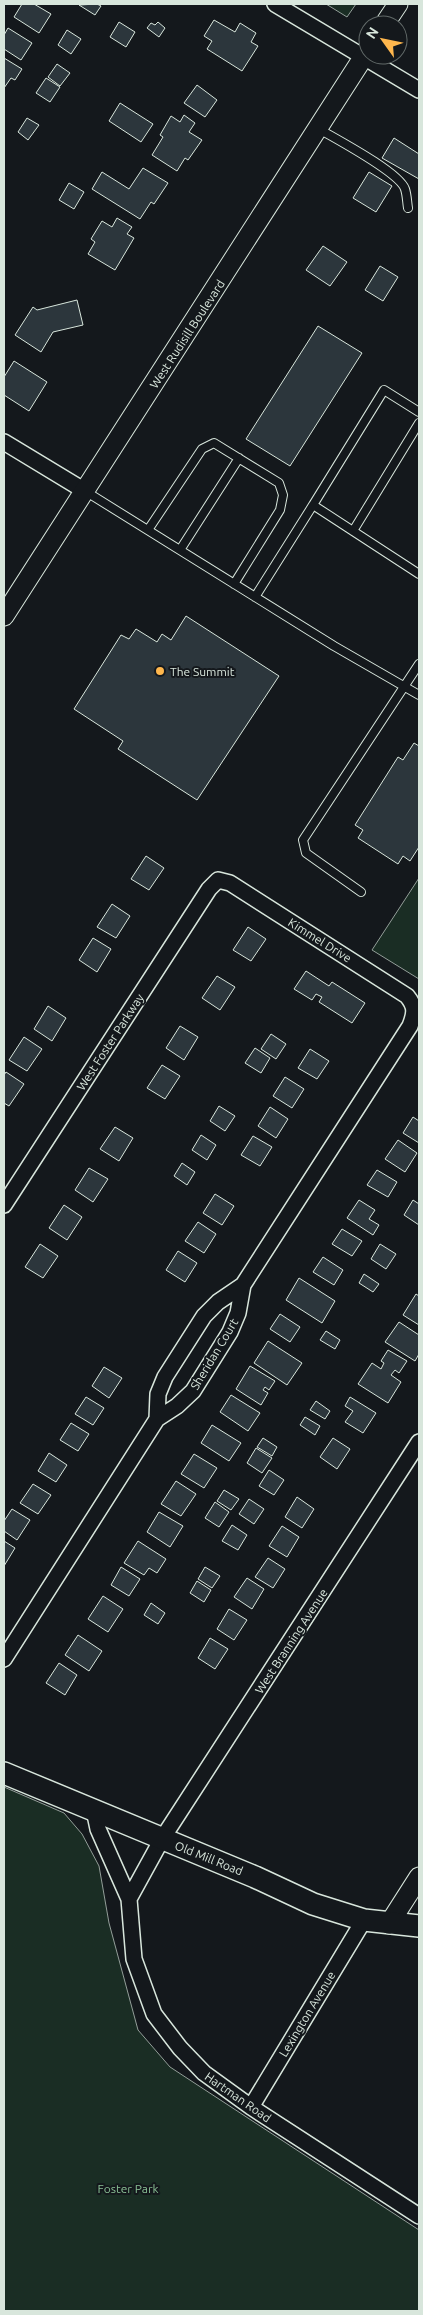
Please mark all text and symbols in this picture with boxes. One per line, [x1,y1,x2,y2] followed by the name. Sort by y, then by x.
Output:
[358,15,408,65] north arrow
[363,24,382,42] text: N
[147,277,227,391] street label: West Rudisill Boulevard
[154,665,166,677] marker: The Summit
[170,665,235,678] place label: The Summit
[286,915,354,965] street label: Kimmel Drive
[74,991,146,1093] street label: West Foster Parkway
[188,1316,240,1392] street label: Sheridan Court
[252,1586,330,1696] street label: West Branning Avenue
[173,1838,245,1878] street label: Old Mill Road
[276,1969,338,2059] street label: Lexington Avenue
[202,2069,274,2125] street label: Hartman Road
[98,2182,159,2195] park label: Foster Park

